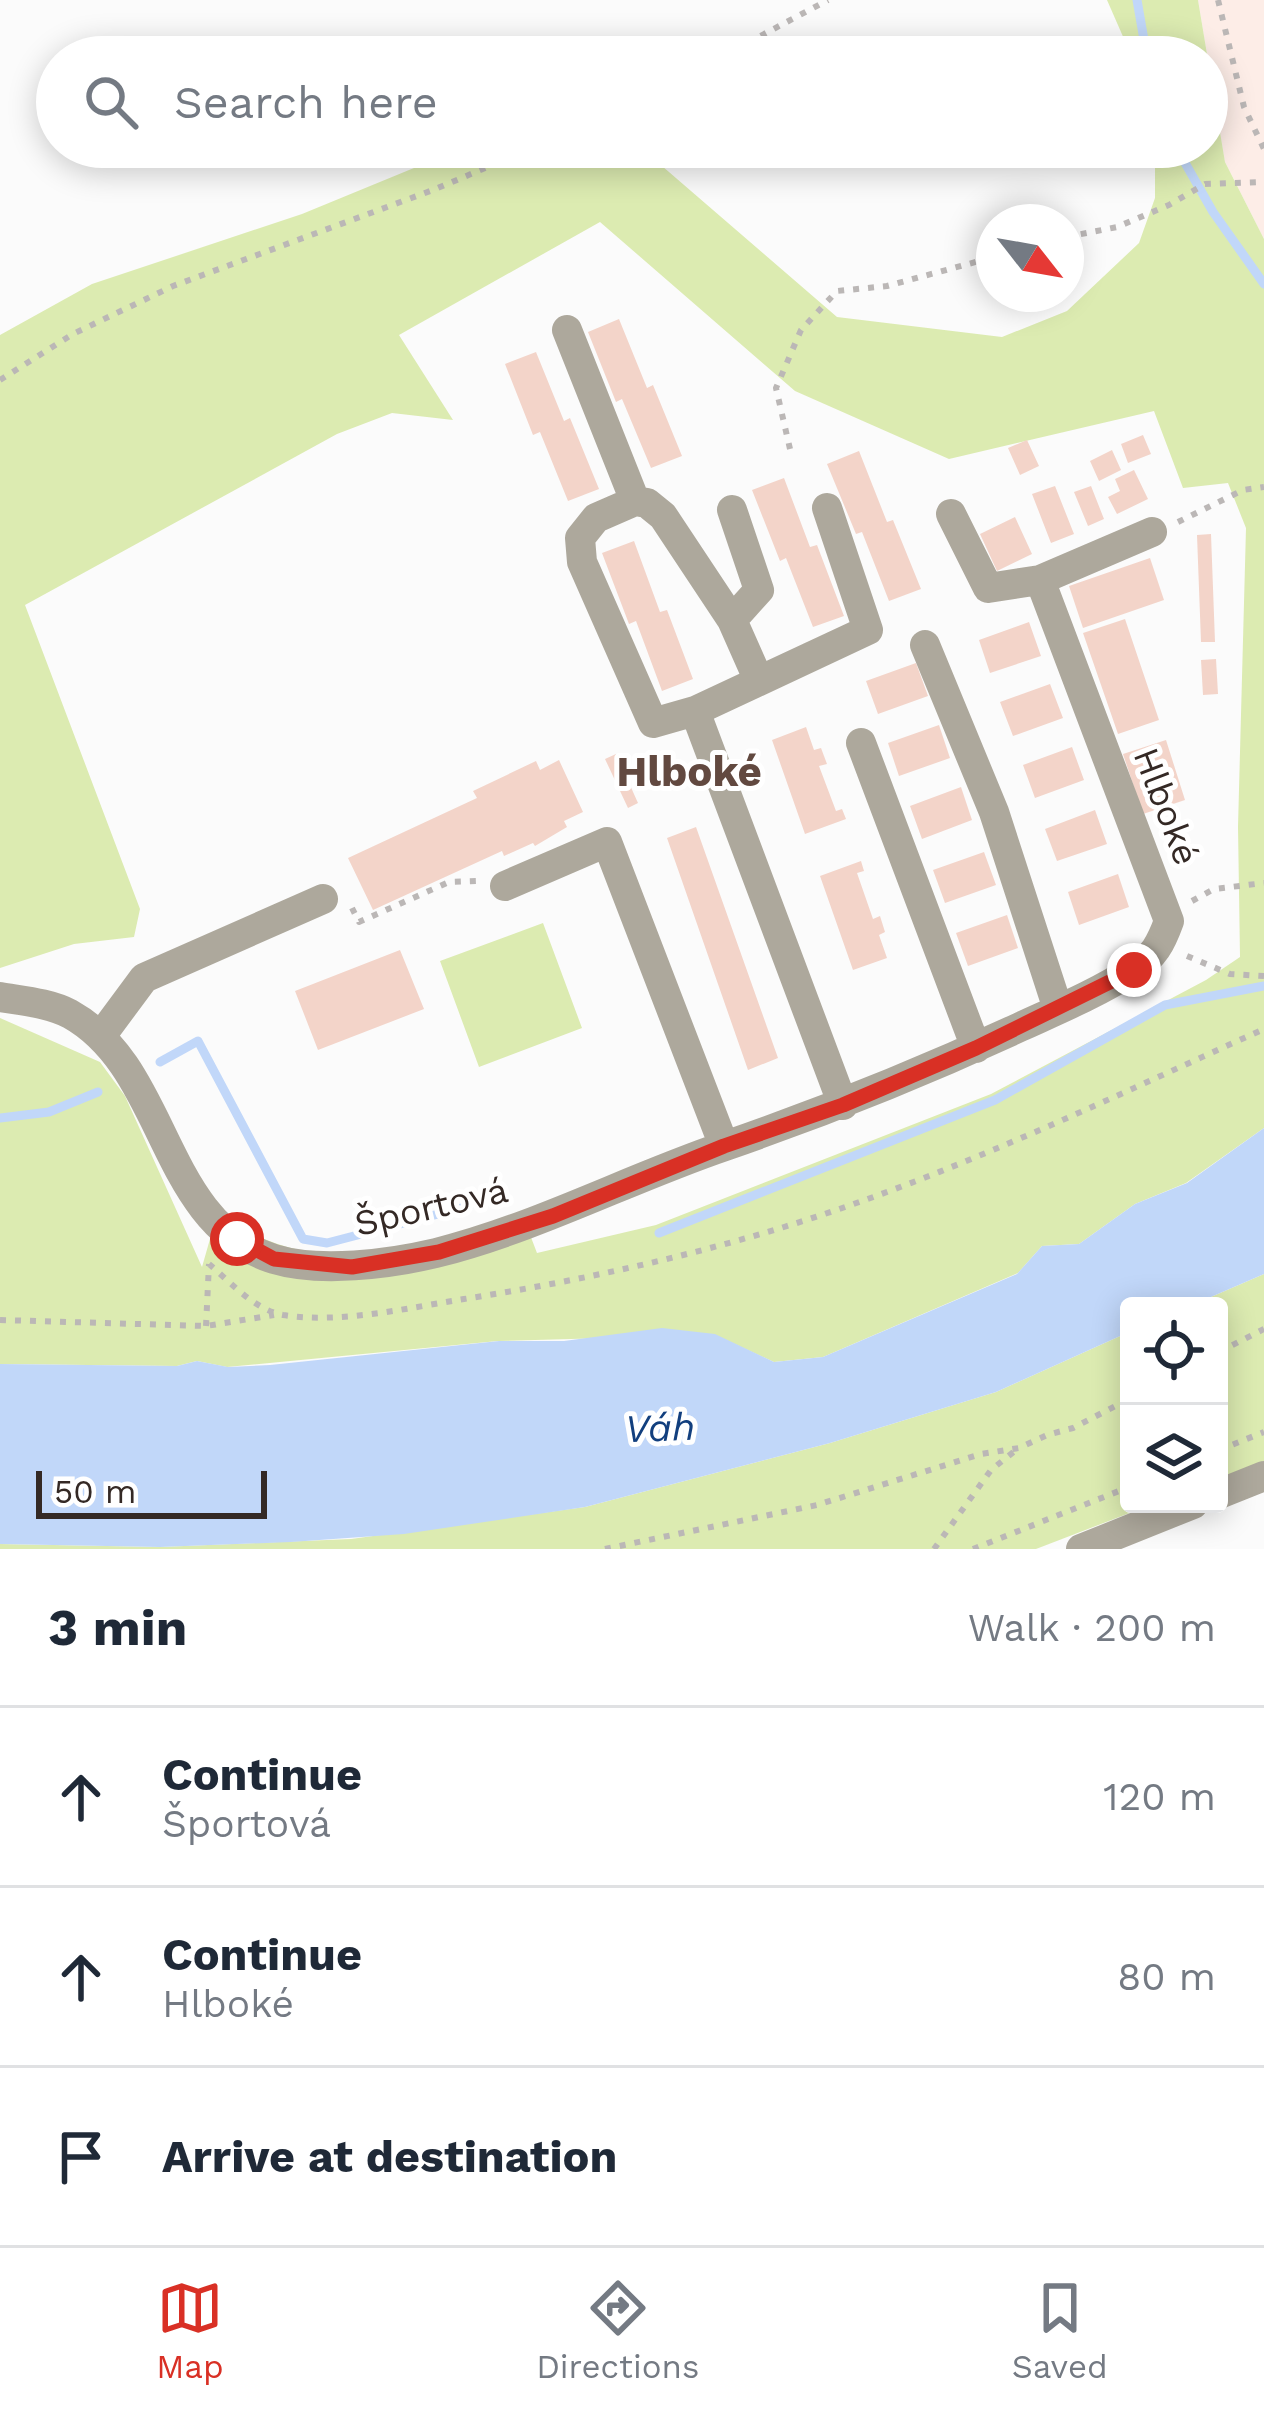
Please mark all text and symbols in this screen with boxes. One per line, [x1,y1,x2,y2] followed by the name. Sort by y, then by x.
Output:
[36,36,1228,168] search box
[78,69,144,135] icon: search
[174,76,438,129] text: Search here
[976,204,1084,312] north arrow
[1125,742,1208,871] street label: Hlboké
[616,747,762,796] district label: Hlboké
[1107,943,1161,997] route end
[351,1169,512,1245] street label: Športová
[210,1212,264,1266] route start
[1120,1297,1228,1513] map controls
[1120,1297,1228,1405] button: locate
[624,1404,696,1451] water label: Váh
[1120,1405,1228,1513] button: layers
[36,1465,267,1518] scale bar
[54,1472,136,1511] text: 50 m
[48,1598,187,1657] text: 3 min
[968,1605,1216,1650] text: Walk · 200 m
[162,1748,362,1801] text: Continue
[48,1764,114,1830] icon: ahead
[1103,1774,1216,1819] text: 120 m
[162,1801,331,1846] text: Športová
[162,1928,362,1981] text: Continue
[48,1944,114,2010] icon: ahead
[1117,1954,1216,1999] text: 80 m
[162,1981,294,2026] text: Hlboké
[48,2124,114,2190] icon: arrive
[162,2130,617,2183] text: Arrive at destination
[156,2275,224,2386] tab: Map
[536,2275,699,2386] tab: Directions
[1012,2275,1108,2386] tab: Saved

